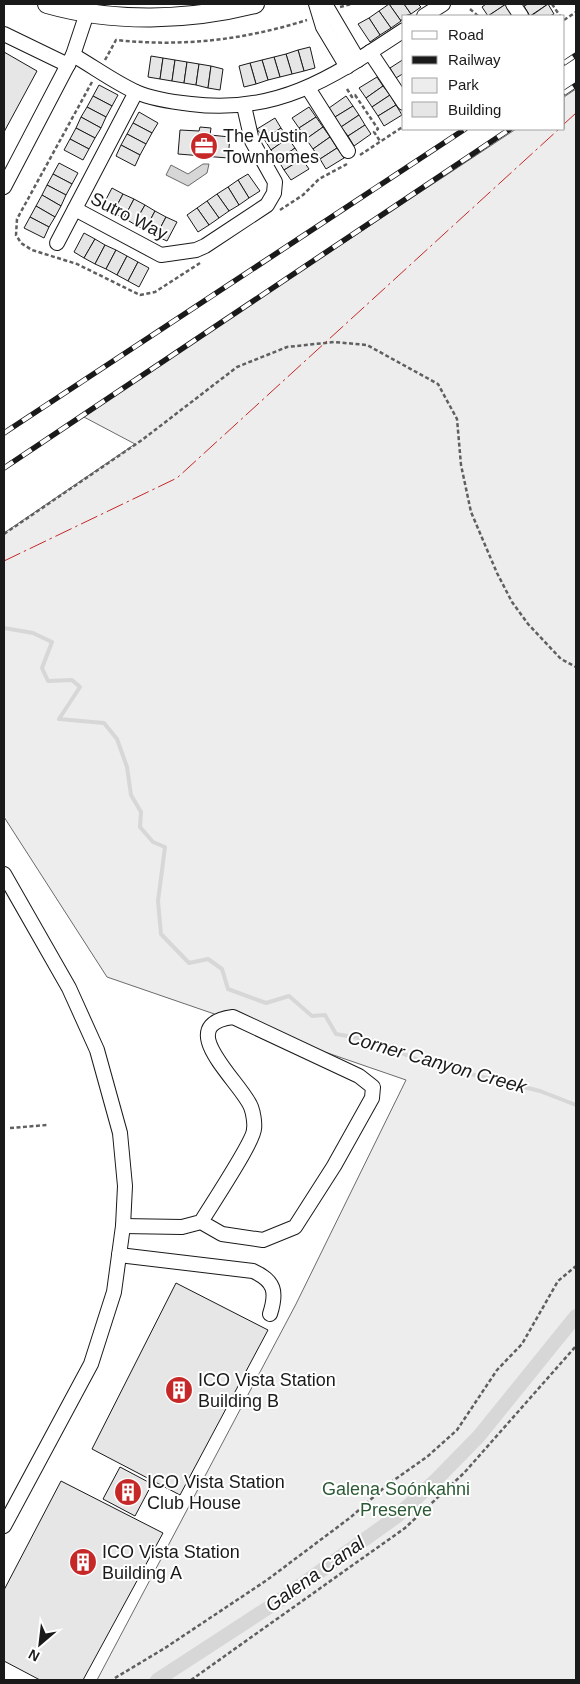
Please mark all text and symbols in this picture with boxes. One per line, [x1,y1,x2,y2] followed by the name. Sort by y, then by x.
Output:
[402,15,565,130] legend
[448,26,484,43] text: Road
[448,51,501,68] text: Railway
[448,76,479,93] text: Park
[448,101,501,118] text: Building
[223,126,319,167] place label: The Austin Townhomes
[189,131,219,161] office icon: The Austin Townhomes
[87,188,171,244] street label: Sutro Way
[345,1026,530,1098] water label: Corner Canyon Creek
[198,1370,336,1411] place label: ICO Vista Station Building B
[164,1375,194,1405] building icon: ICO Vista Station Building B
[147,1472,285,1513] place label: ICO Vista Station Club House
[113,1477,143,1507] building icon: ICO Vista Station Club House
[322,1479,470,1520] park label: Galena Soónkahni Preserve
[261,1532,369,1616] water label: Galena Canal
[102,1542,240,1583] place label: ICO Vista Station Building A
[68,1547,98,1577] building icon: ICO Vista Station Building A
[15,1619,65,1669] north arrow
[26,1646,42,1665] text: N

